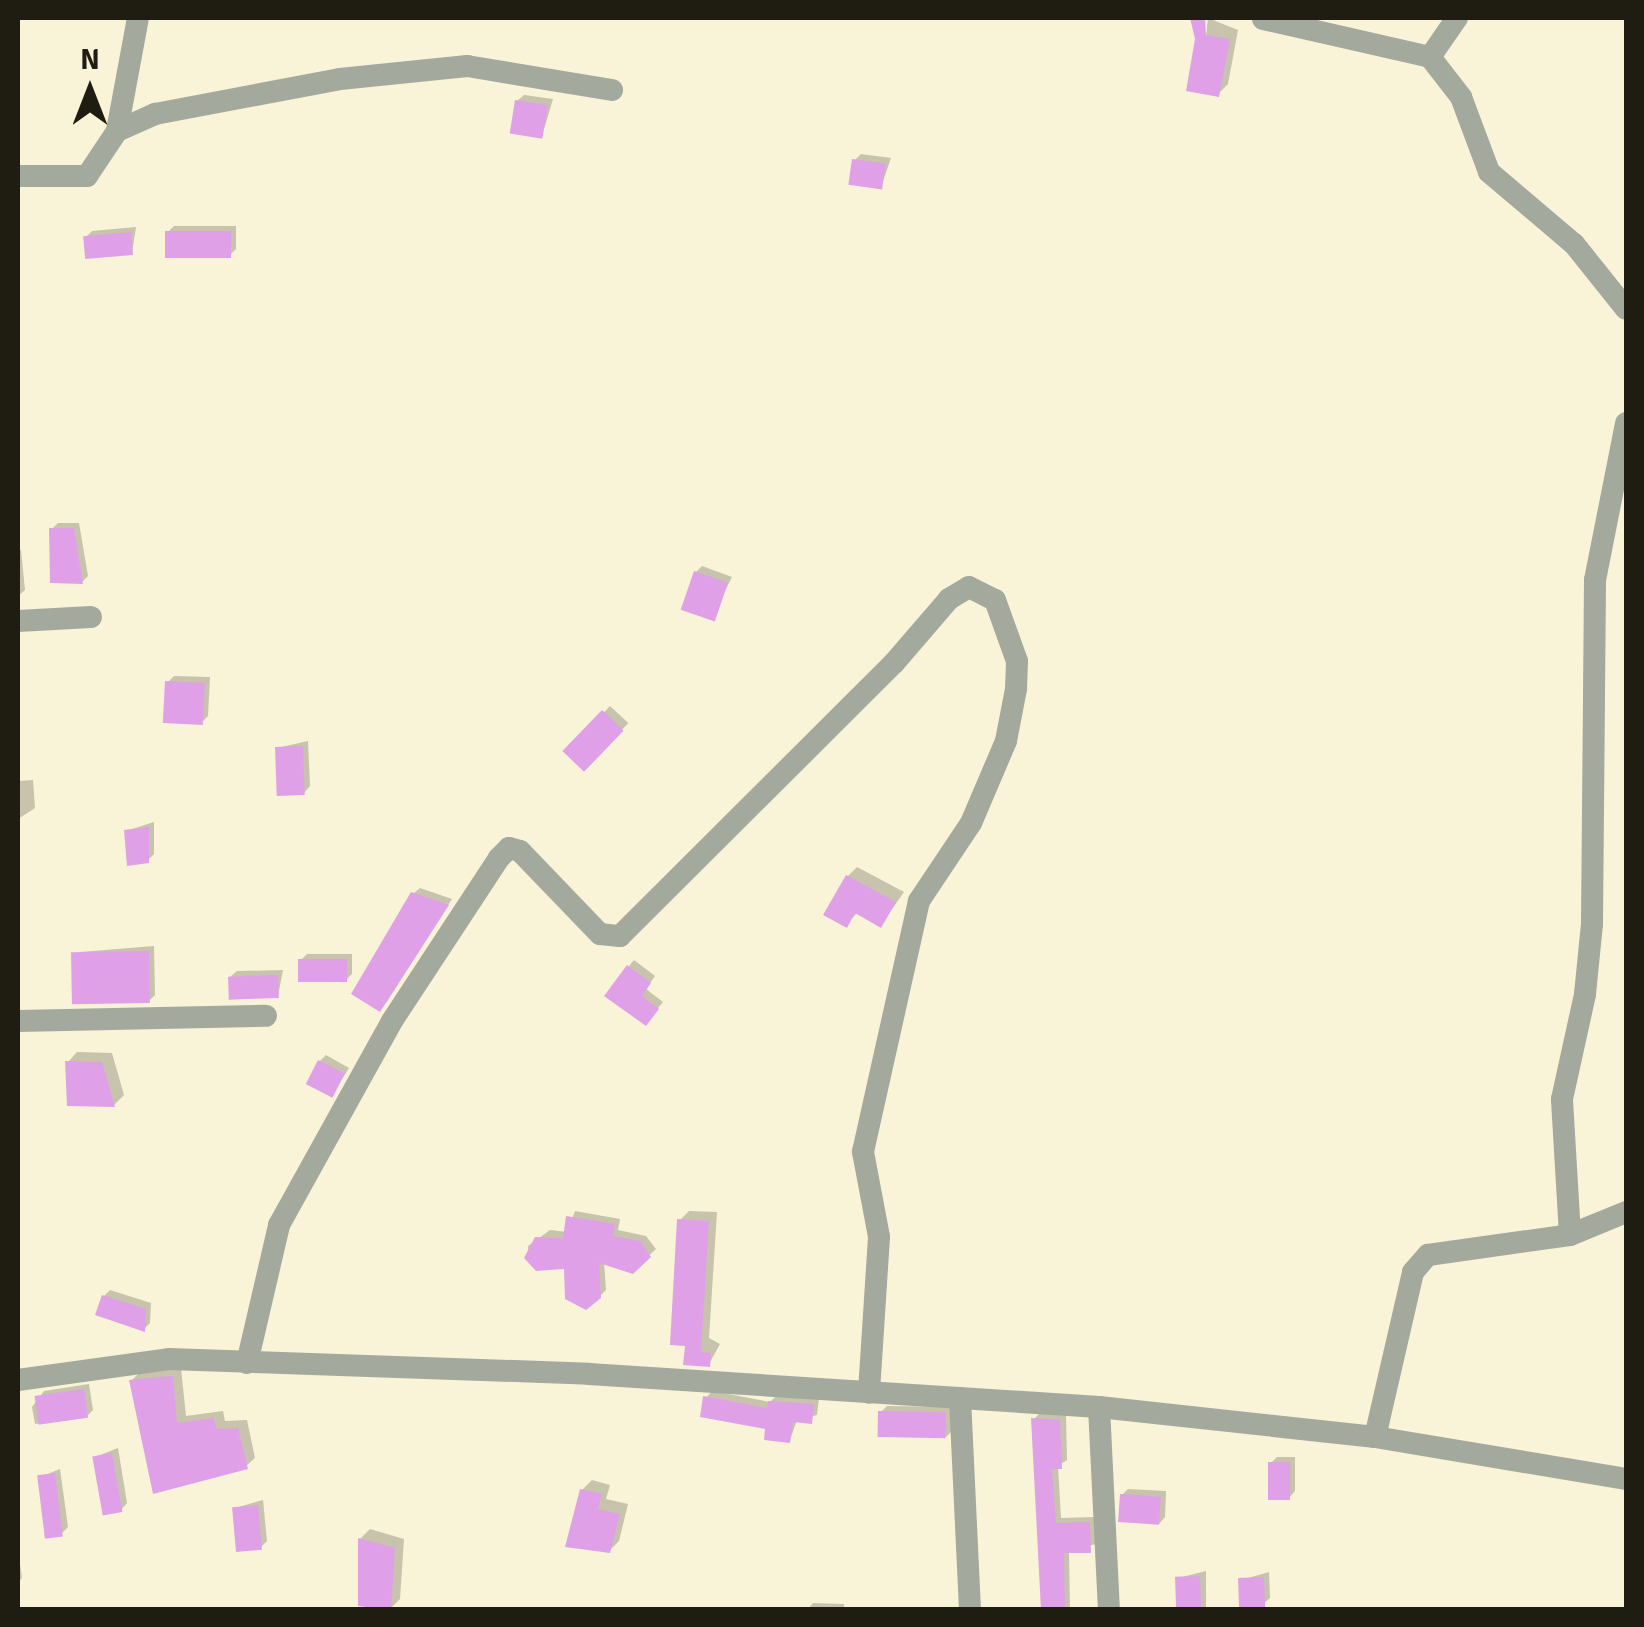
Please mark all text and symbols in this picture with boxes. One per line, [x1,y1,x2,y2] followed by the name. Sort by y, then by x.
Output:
[40,40,140,140] north arrow
[80,43,100,77] text: N

